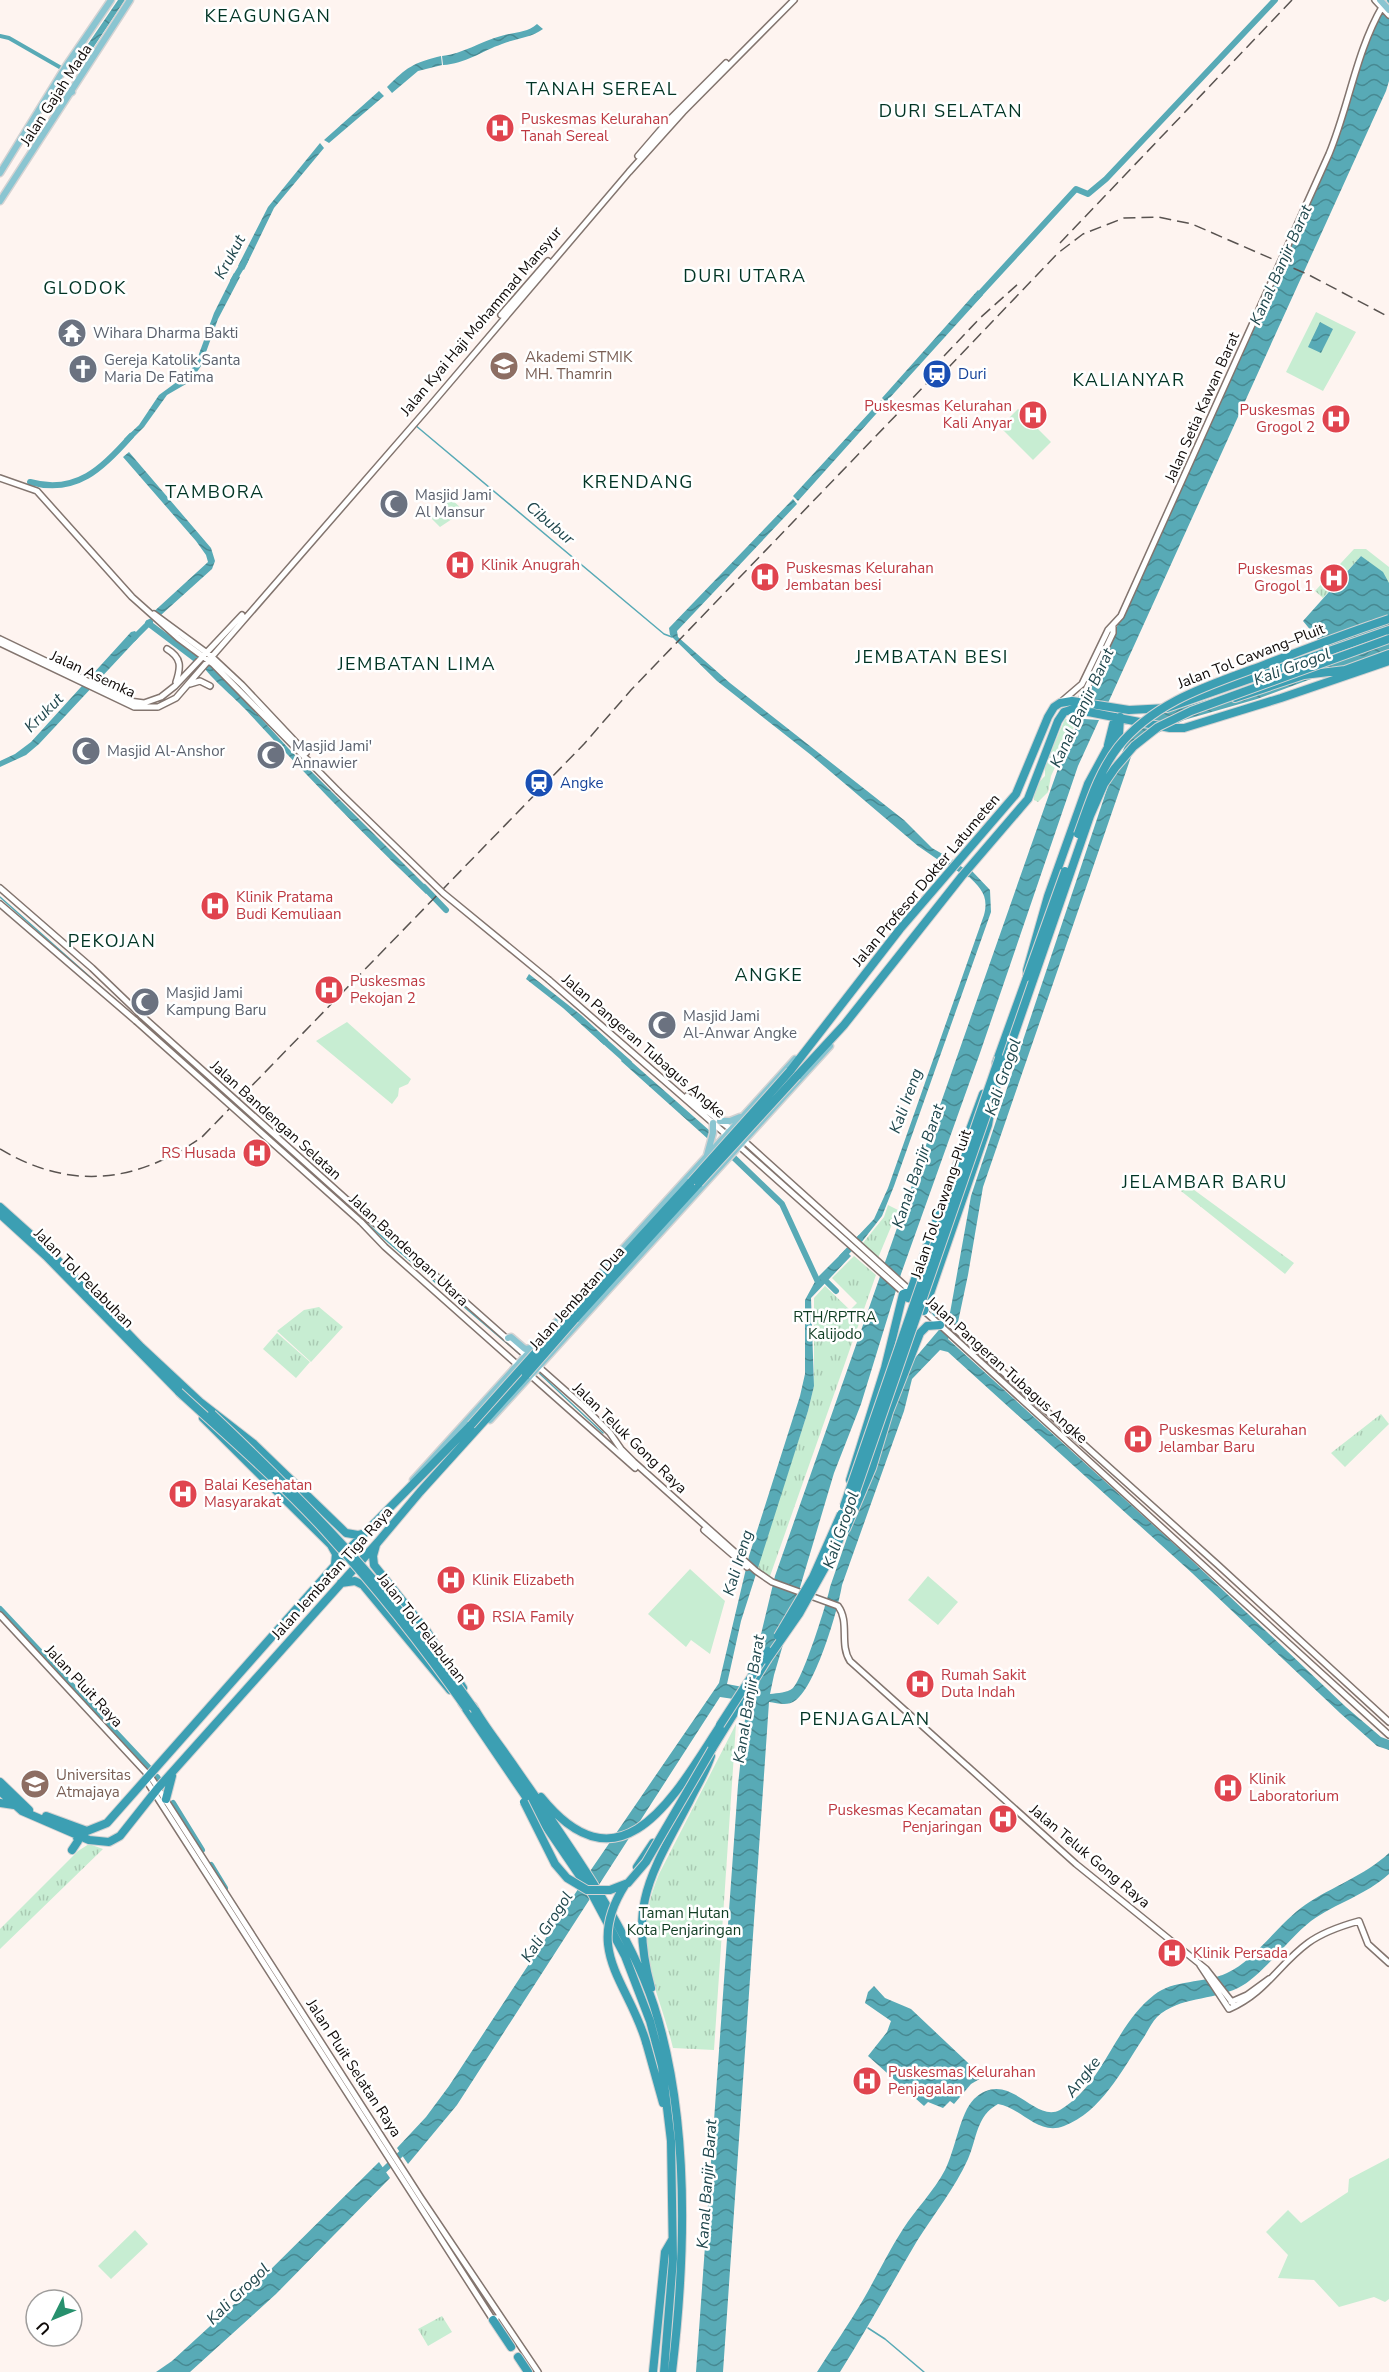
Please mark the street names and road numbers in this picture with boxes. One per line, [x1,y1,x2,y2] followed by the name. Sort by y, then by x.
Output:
[15,40,96,151] street label: Jalan Gajah Mada
[395,222,567,421] street label: Jalan Kyai Haji Mohammad Mansyur
[1160,328,1244,486] street label: Jalan Setia Kawan Barat
[1174,618,1328,694] street label: Jalan Tol Cawang–Pluit
[46,645,139,702] street label: Jalan Asemka
[847,790,1004,971] street label: Jalan Profesor Dokter Latumeten
[557,969,730,1123] street label: Jalan Pangeran Tubagus Angke
[205,1055,346,1184] street label: Jalan Bandengan Selatan
[906,1126,976,1282] street label: Jalan Tol Cawang–Pluit
[344,1189,473,1310] street label: Jalan Bandengan Utara
[29,1223,138,1332] street label: Jalan Tol Pelabuhan
[524,1242,629,1355] street label: Jalan Jembatan Dua
[921,1291,1092,1448] street label: Jalan Pangeran Tubagus Angke
[568,1378,691,1498] street label: Jalan Teluk Gong Raya
[266,1502,397,1644] street label: Jalan Jembatan Tiga Raya
[372,1568,471,1687] street label: Jalan Tol Pelabuhan
[40,1640,127,1732] street label: Jalan Pluit Raya
[1025,1799,1154,1912] street label: Jalan Teluk Gong Raya
[301,1994,406,2141] street label: Jalan Pluit Selatan Raya

